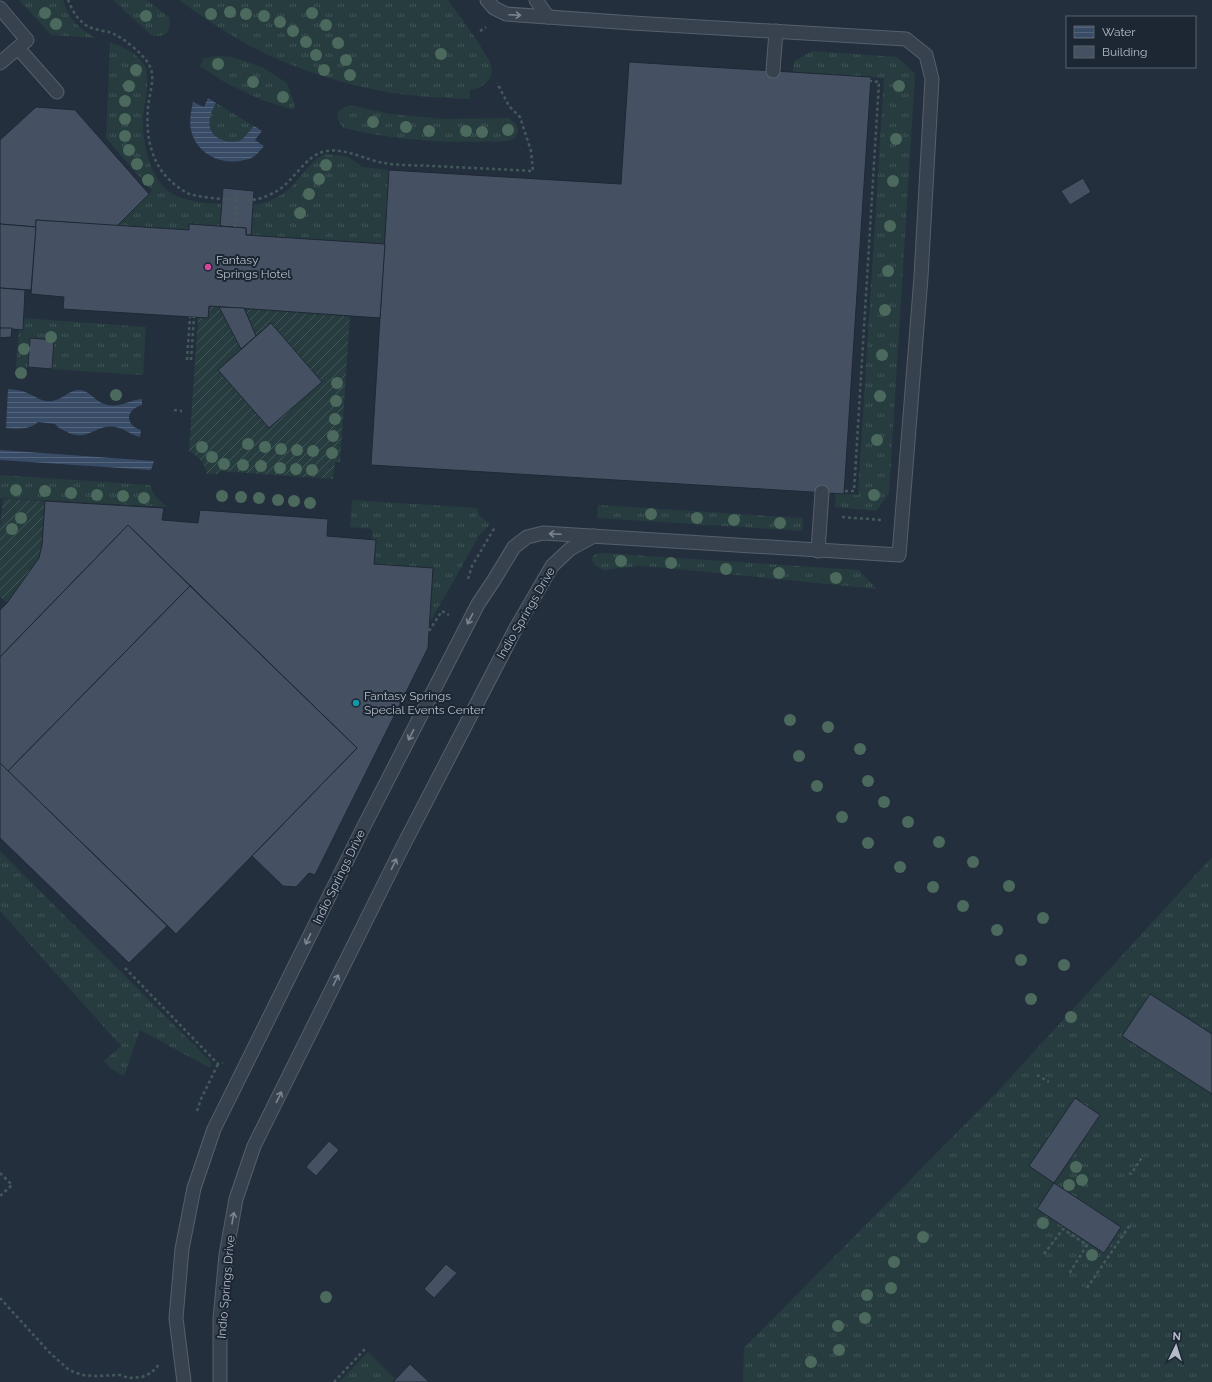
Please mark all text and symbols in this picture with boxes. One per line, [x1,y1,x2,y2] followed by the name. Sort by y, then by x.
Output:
[508,11,521,18] one-way arrow
[1066,16,1196,68] legend
[1102,25,1136,39] text: Water
[1102,45,1148,59] text: Building
[216,253,292,281] place label: Fantasy Springs Hotel
[203,262,213,272] marker: Fantasy Springs Hotel
[549,530,562,537] one-way arrow
[494,565,558,661] street label: Indio Springs Drive
[466,613,473,625] one-way arrow
[364,689,486,717] place label: Fantasy Springs Special Events Center
[351,698,361,708] marker: Fantasy Springs Special Events Center
[406,729,414,741] one-way arrow
[310,827,368,927] street label: Indio Springs Drive
[391,858,398,870] one-way arrow
[304,933,311,945] one-way arrow
[333,975,340,987] one-way arrow
[276,1091,283,1103] one-way arrow
[229,1212,237,1225] one-way arrow
[215,1235,237,1339] street label: Indio Springs Drive
[1156,1326,1196,1366] north arrow
[1172,1330,1181,1343] text: N

